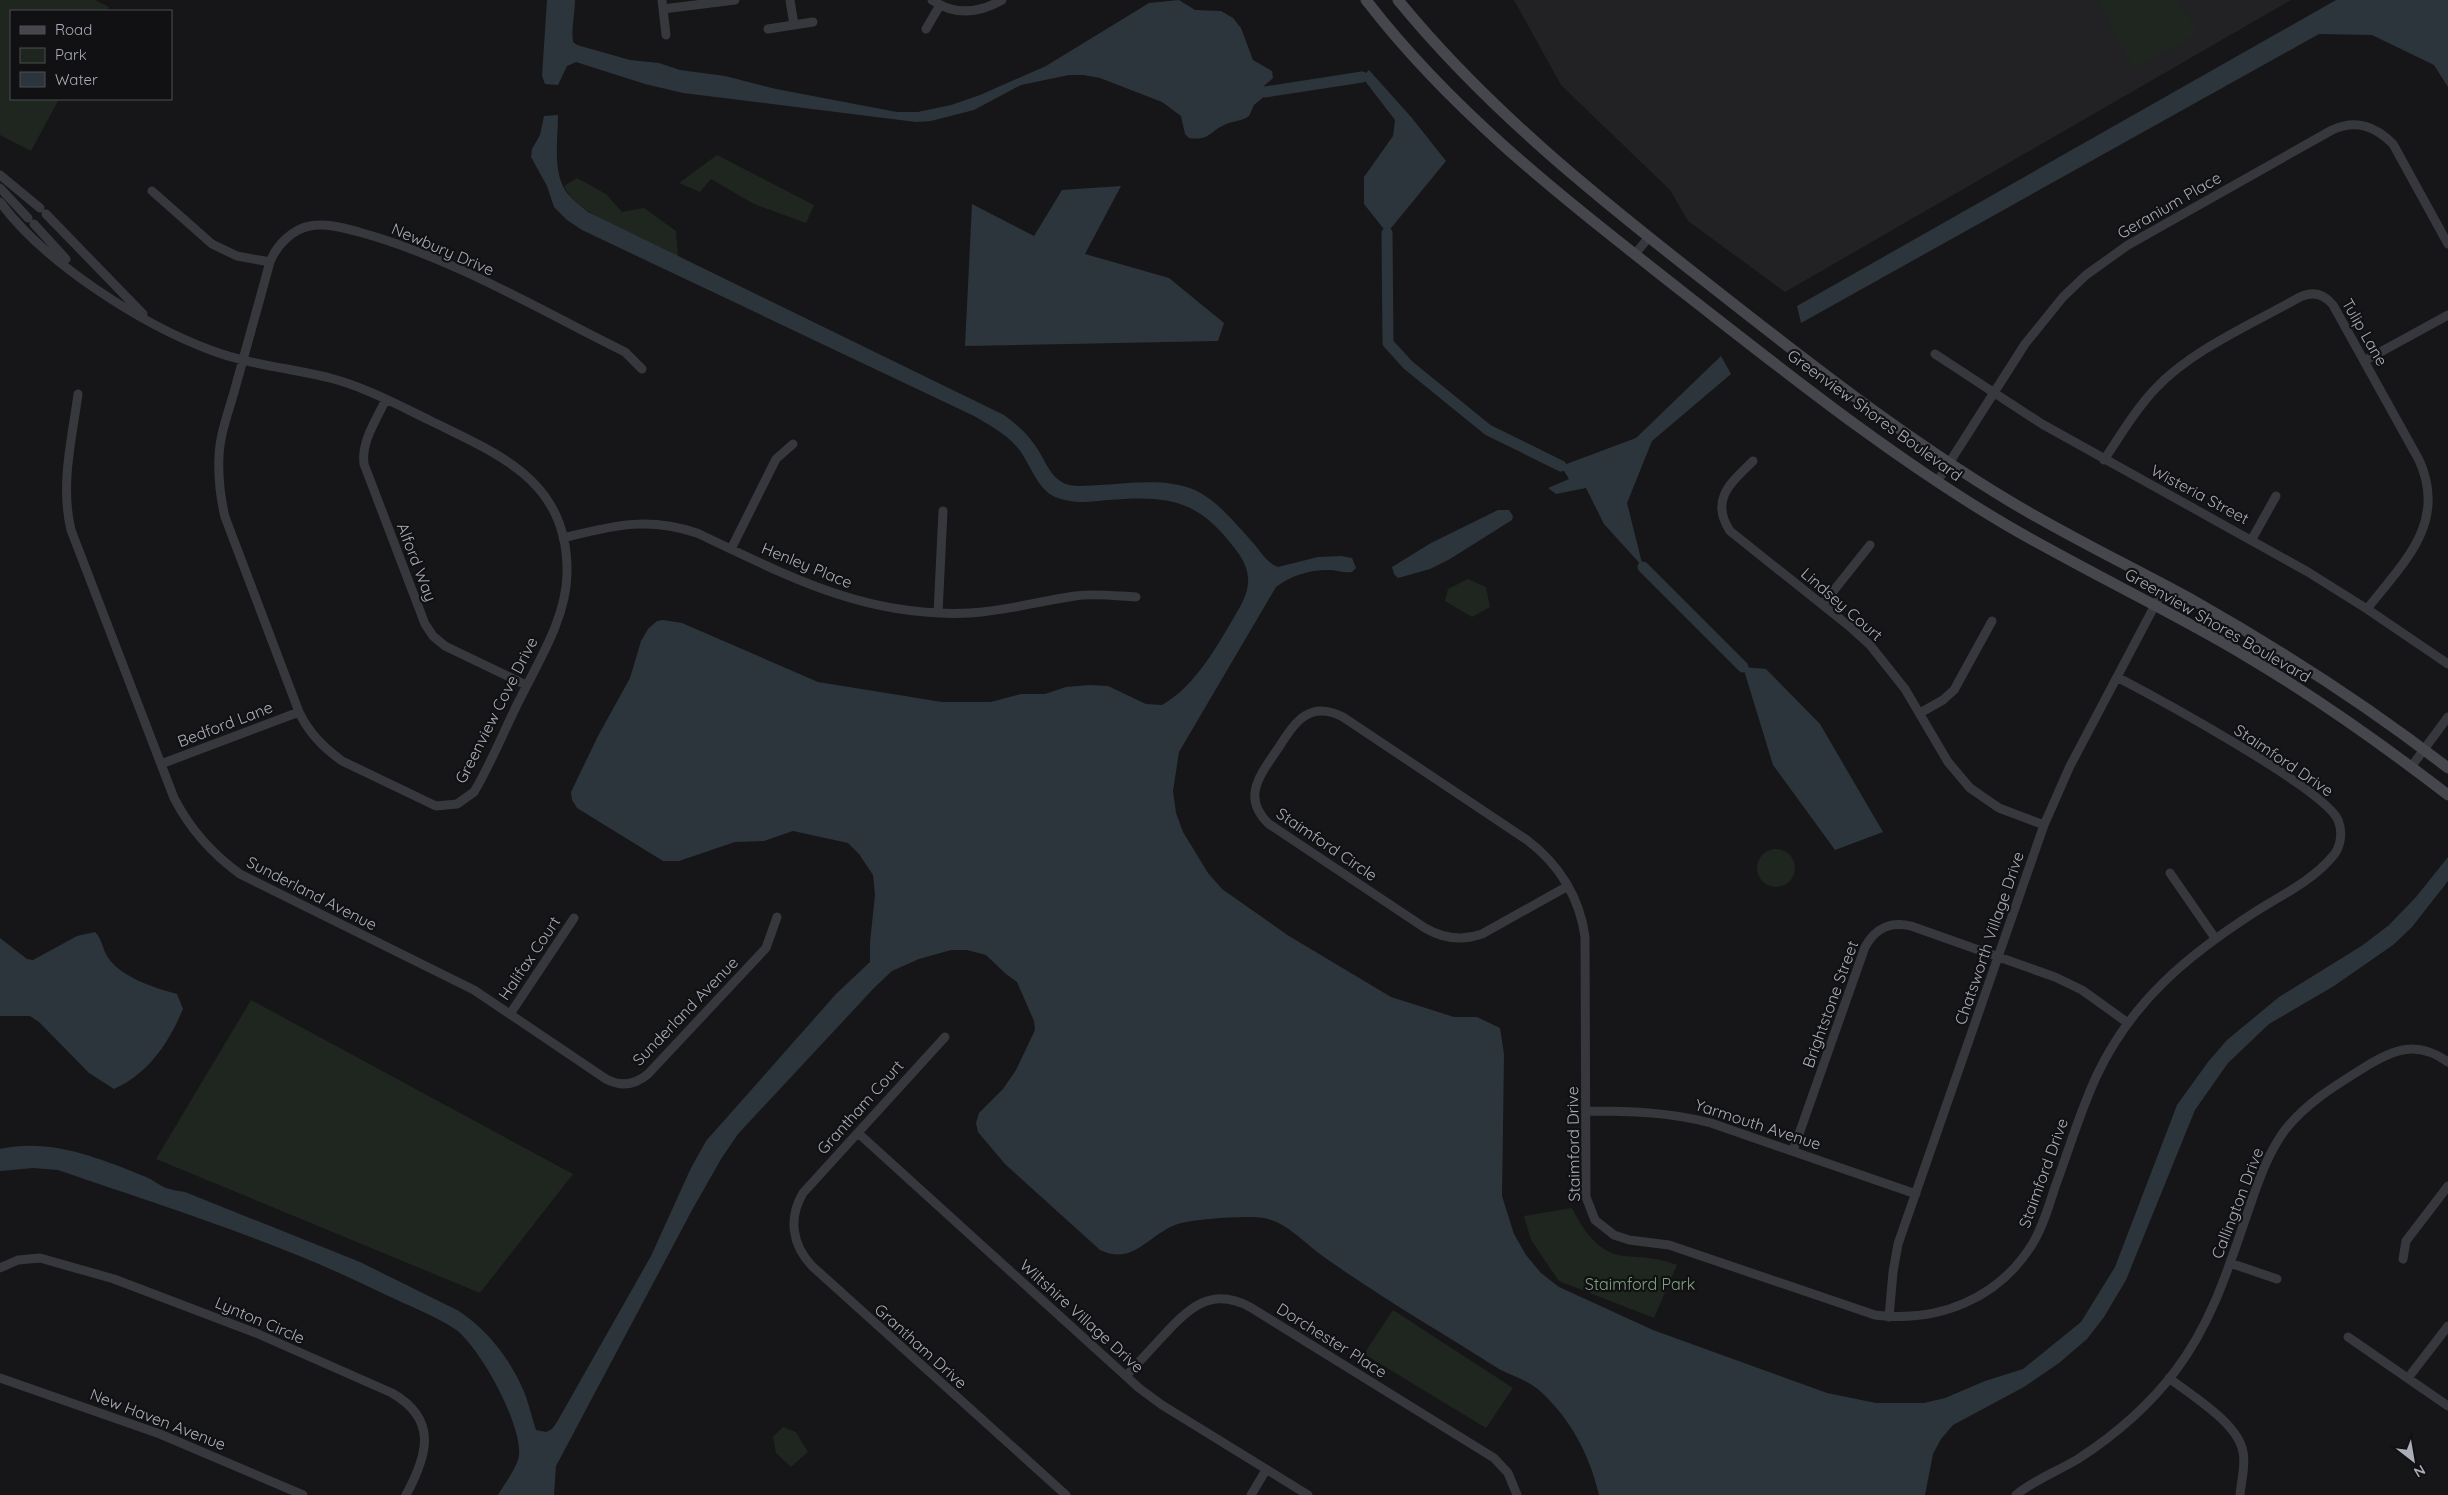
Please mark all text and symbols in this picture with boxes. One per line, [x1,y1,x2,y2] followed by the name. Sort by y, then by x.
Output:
[10,10,172,100] legend
[55,20,92,39] text: Road
[55,45,87,64] text: Park
[55,70,98,89] text: Water
[2113,167,2225,243] street label: Geranium Place
[389,218,497,280] street label: Newbury Drive
[2338,295,2392,369] street label: Tulip Lane
[1784,345,1966,485] street label: Greenview Shores Boulevard
[2148,460,2252,528] street label: Wisteria Street
[393,520,441,604] street label: Alford Way
[759,538,855,592] street label: Henley Place
[1797,563,1887,645] street label: Lindsey Court
[2122,564,2314,686] street label: Greenview Shores Boulevard
[450,633,542,787] street label: Greenview Cove Drive
[175,697,275,751] street label: Bedford Lane
[2231,719,2337,801] street label: Staimford Drive
[1273,803,1381,885] street label: Staimford Circle
[1950,849,2028,1027] street label: Chatsworth Village Drive
[243,851,381,935] street label: Sunderland Avenue
[494,912,564,1004] street label: Halifax Court
[1798,938,1862,1070] street label: Brightstone Street
[628,952,742,1070] street label: Sunderland Avenue
[812,1056,908,1158] street label: Grantham Court
[1562,1086,1584,1202] street label: Staimford Drive
[1692,1094,1824,1154] street label: Yarmouth Avenue
[2014,1115,2072,1231] street label: Staimford Drive
[2207,1145,2267,1261] street label: Callington Drive
[1016,1255,1148,1377] street label: Wiltshire Village Drive
[1585,1274,1695,1294] park label: Staimford Park
[212,1292,308,1348] street label: Lynton Circle
[1273,1298,1391,1382] street label: Dorchester Place
[871,1299,971,1393] street label: Grantham Drive
[87,1384,229,1454] street label: New Haven Avenue
[2388,1435,2438,1485] north arrow
[2411,1461,2429,1482] text: N

